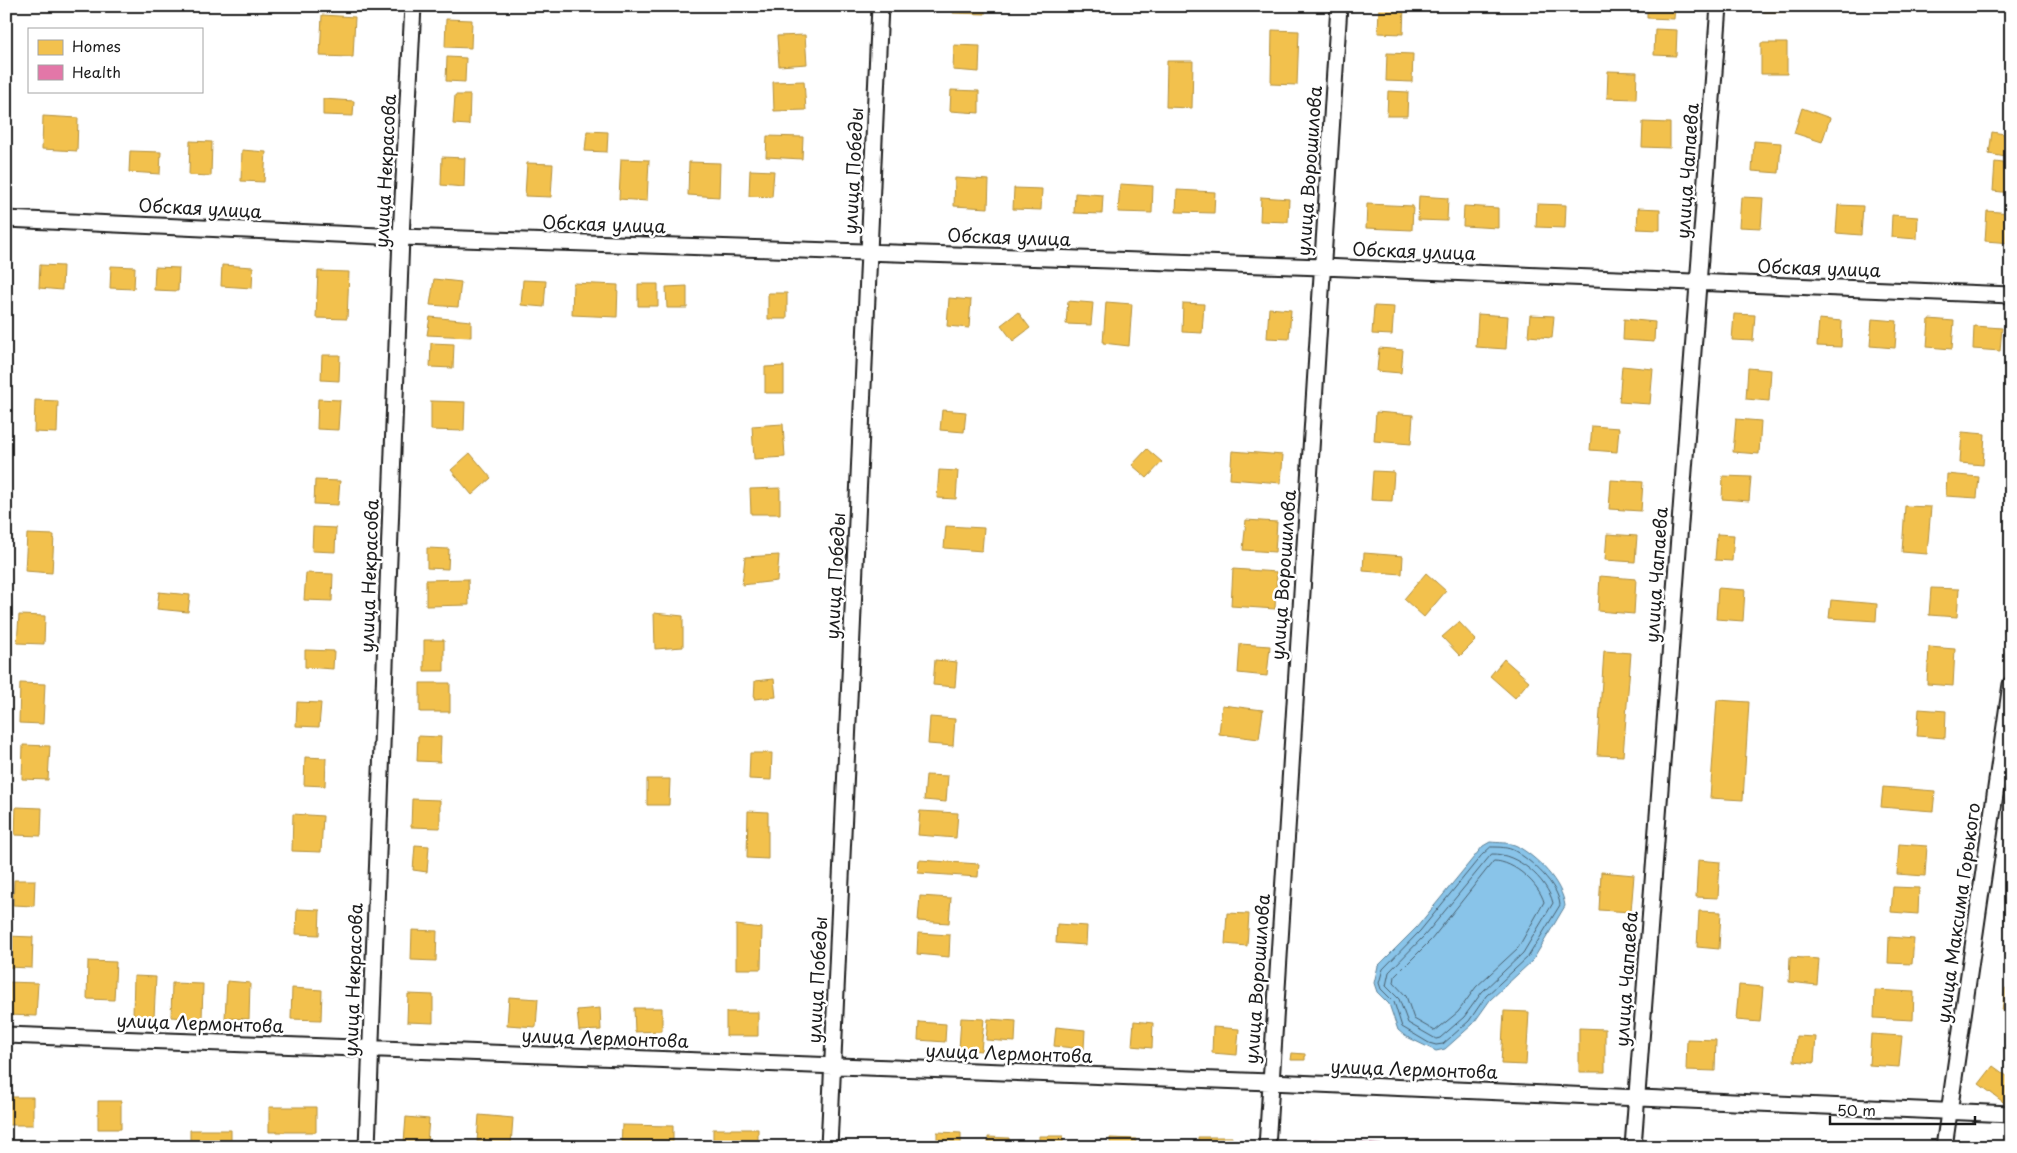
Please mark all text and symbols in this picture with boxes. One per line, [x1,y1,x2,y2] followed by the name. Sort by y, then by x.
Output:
[28,28,202,92] legend
[72,34,121,57] text: Homes
[72,60,121,83] text: Health
[1289,84,1328,257] street label: улица Ворошилова
[367,93,402,248] street label: улица Некрасова
[1668,101,1705,240] street label: улица Чапаева
[836,107,869,235] street label: улица Победы
[138,191,263,224] street label: Обская улица
[542,208,667,239] street label: Обская улица
[947,221,1072,252] street label: Обская улица
[1352,235,1477,266] street label: Обская улица
[1757,252,1882,283] street label: Обская улица
[1263,488,1302,661] street label: улица Ворошилова
[352,498,385,653] street label: улица Некрасова
[1637,505,1674,644] street label: улица Чапаева
[818,512,851,640] street label: улица Победы
[1929,801,1986,1025] street label: улица Максима Горького
[1237,892,1276,1065] street label: улица Ворошилова
[336,902,369,1057] street label: улица Некрасова
[1607,909,1644,1048] street label: улица Чапаева
[800,916,833,1044] street label: улица Победы
[116,1006,285,1039] street label: улица Лермонтова
[521,1021,690,1054] street label: улица Лермонтова
[925,1036,1094,1069] street label: улица Лермонтова
[1330,1052,1499,1085] street label: улица Лермонтова
[1830,1093,1974,1125] scale bar
[1837,1098,1876,1121] text: 50 m

